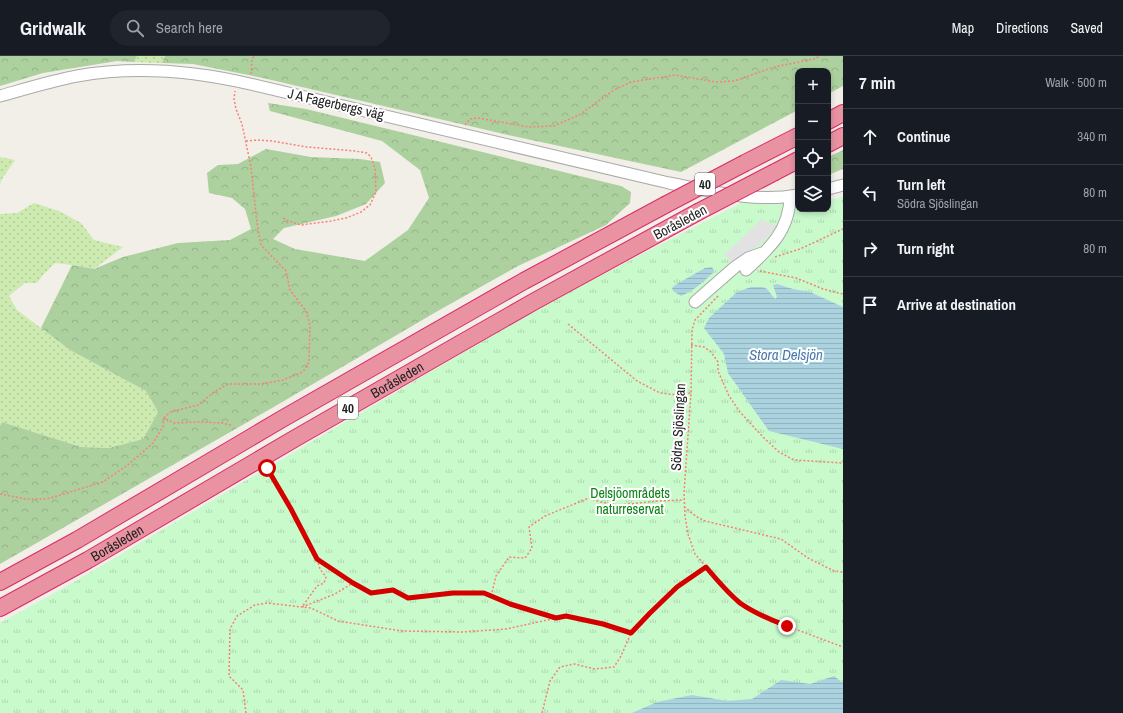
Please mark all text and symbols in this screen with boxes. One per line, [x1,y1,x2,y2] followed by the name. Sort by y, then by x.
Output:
[110,10,390,46] search box
[20,15,86,41] text: Gridwalk
[124,17,146,39] icon: search
[156,17,223,38] text: Search here
[952,19,974,37] text: Map
[996,19,1048,37] text: Directions
[1070,19,1103,37] text: Saved
[795,68,831,212] map controls
[795,68,831,104] button: +
[859,71,895,94] text: 7 min
[1045,74,1107,91] text: Walk · 500 m
[286,84,387,124] street label: J A Fagerbergs väg
[795,104,831,140] button: −
[859,126,881,148] icon: ahead
[897,126,950,147] text: Continue
[1077,128,1107,145] text: 340 m
[795,140,831,176] button: locate
[695,173,715,195] road number: 40
[897,174,945,195] text: Turn left
[795,176,831,212] button: layers
[859,182,881,204] icon: left
[1083,184,1107,201] text: 80 m
[897,195,978,212] text: Södra Sjöslingan
[650,200,710,244] street label: Boråsleden
[859,238,881,260] icon: right
[897,238,954,259] text: Turn right
[1083,240,1107,257] text: 80 m
[859,294,881,316] icon: arrive
[897,294,1016,315] text: Arrive at destination
[749,344,823,365] water label: Stora Delsjön
[367,358,427,402] street label: Boråsleden
[667,383,689,471] street label: Södra Sjöslingan
[338,397,358,419] road number: 40
[258,459,276,477] route start
[590,484,670,518] park label: Delsjöområdets naturreservat
[87,520,147,565] street label: Boråsleden
[778,617,796,635] route end

